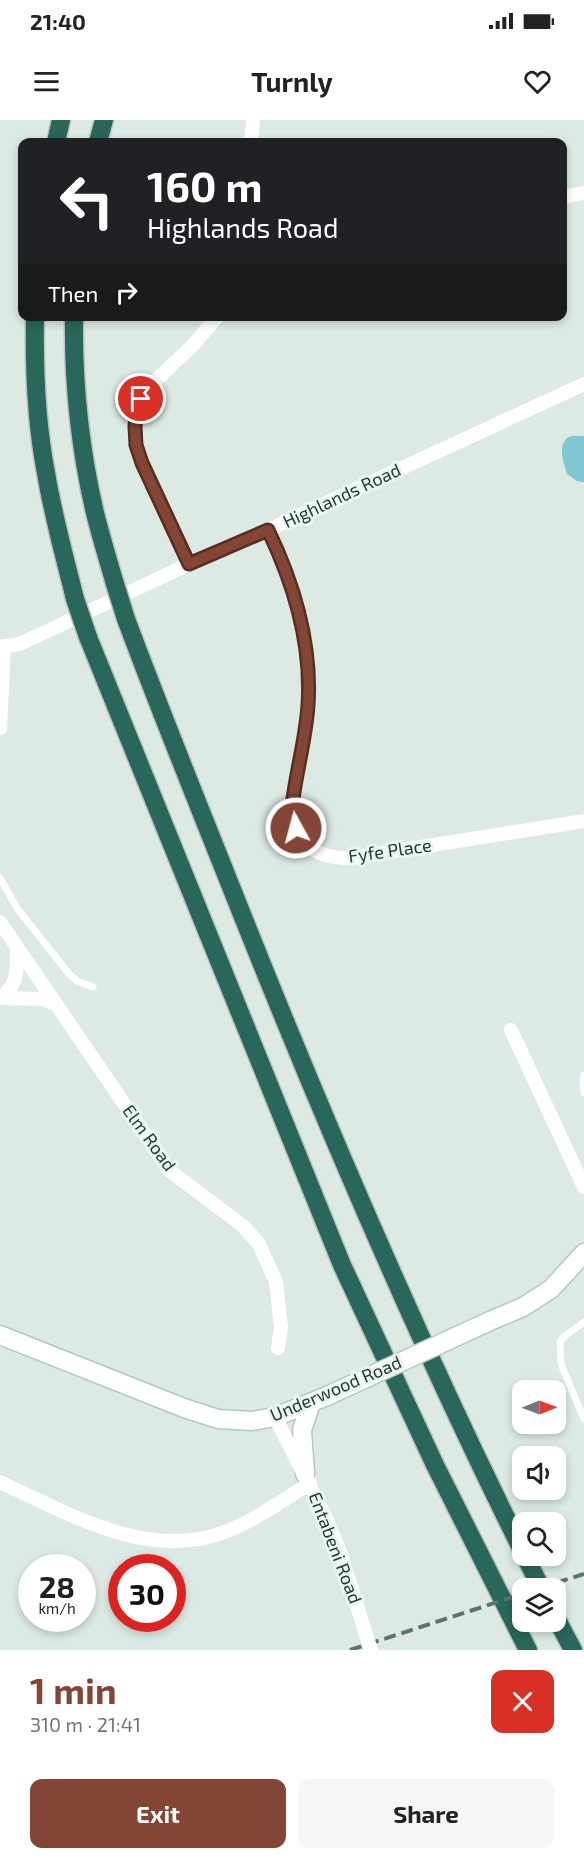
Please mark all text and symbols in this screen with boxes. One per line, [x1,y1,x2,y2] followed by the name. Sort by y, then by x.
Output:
[30,8,86,34] text: 21:40
[30,65,63,98] icon: menu
[251,65,333,97] text: Turnly
[521,65,554,98] icon: heart
[147,160,263,210] text: 160 m
[48,162,126,240] icon: left
[147,211,338,243] text: Highlands Road
[110,276,143,309] icon: right
[48,280,98,306] text: Then
[115,373,166,424] pin
[124,382,157,415] icon: arrive
[279,458,404,532] street label: Highlands Road
[264,796,328,860] position arrow
[347,833,433,867] street label: Fyfe Place
[118,1100,181,1175] street label: Elm Road
[267,1350,405,1426] street label: Underwood Road
[512,1380,566,1434] north arrow
[512,1380,566,1632] map controls
[512,1446,566,1500] button: sound
[305,1489,367,1606] street label: Entabeni Road
[512,1512,566,1566] button: search
[108,1554,186,1632] speed limit sign: 30
[39,1568,75,1604] text: 28
[512,1578,566,1632] button: layers
[38,1599,76,1617] text: km/h
[30,1668,117,1711] text: 1 min
[491,1670,554,1733] button: close
[30,1712,141,1736] text: 310 m · 21:41
[30,1779,286,1848] button: Exit
[298,1779,554,1848] button: Share

